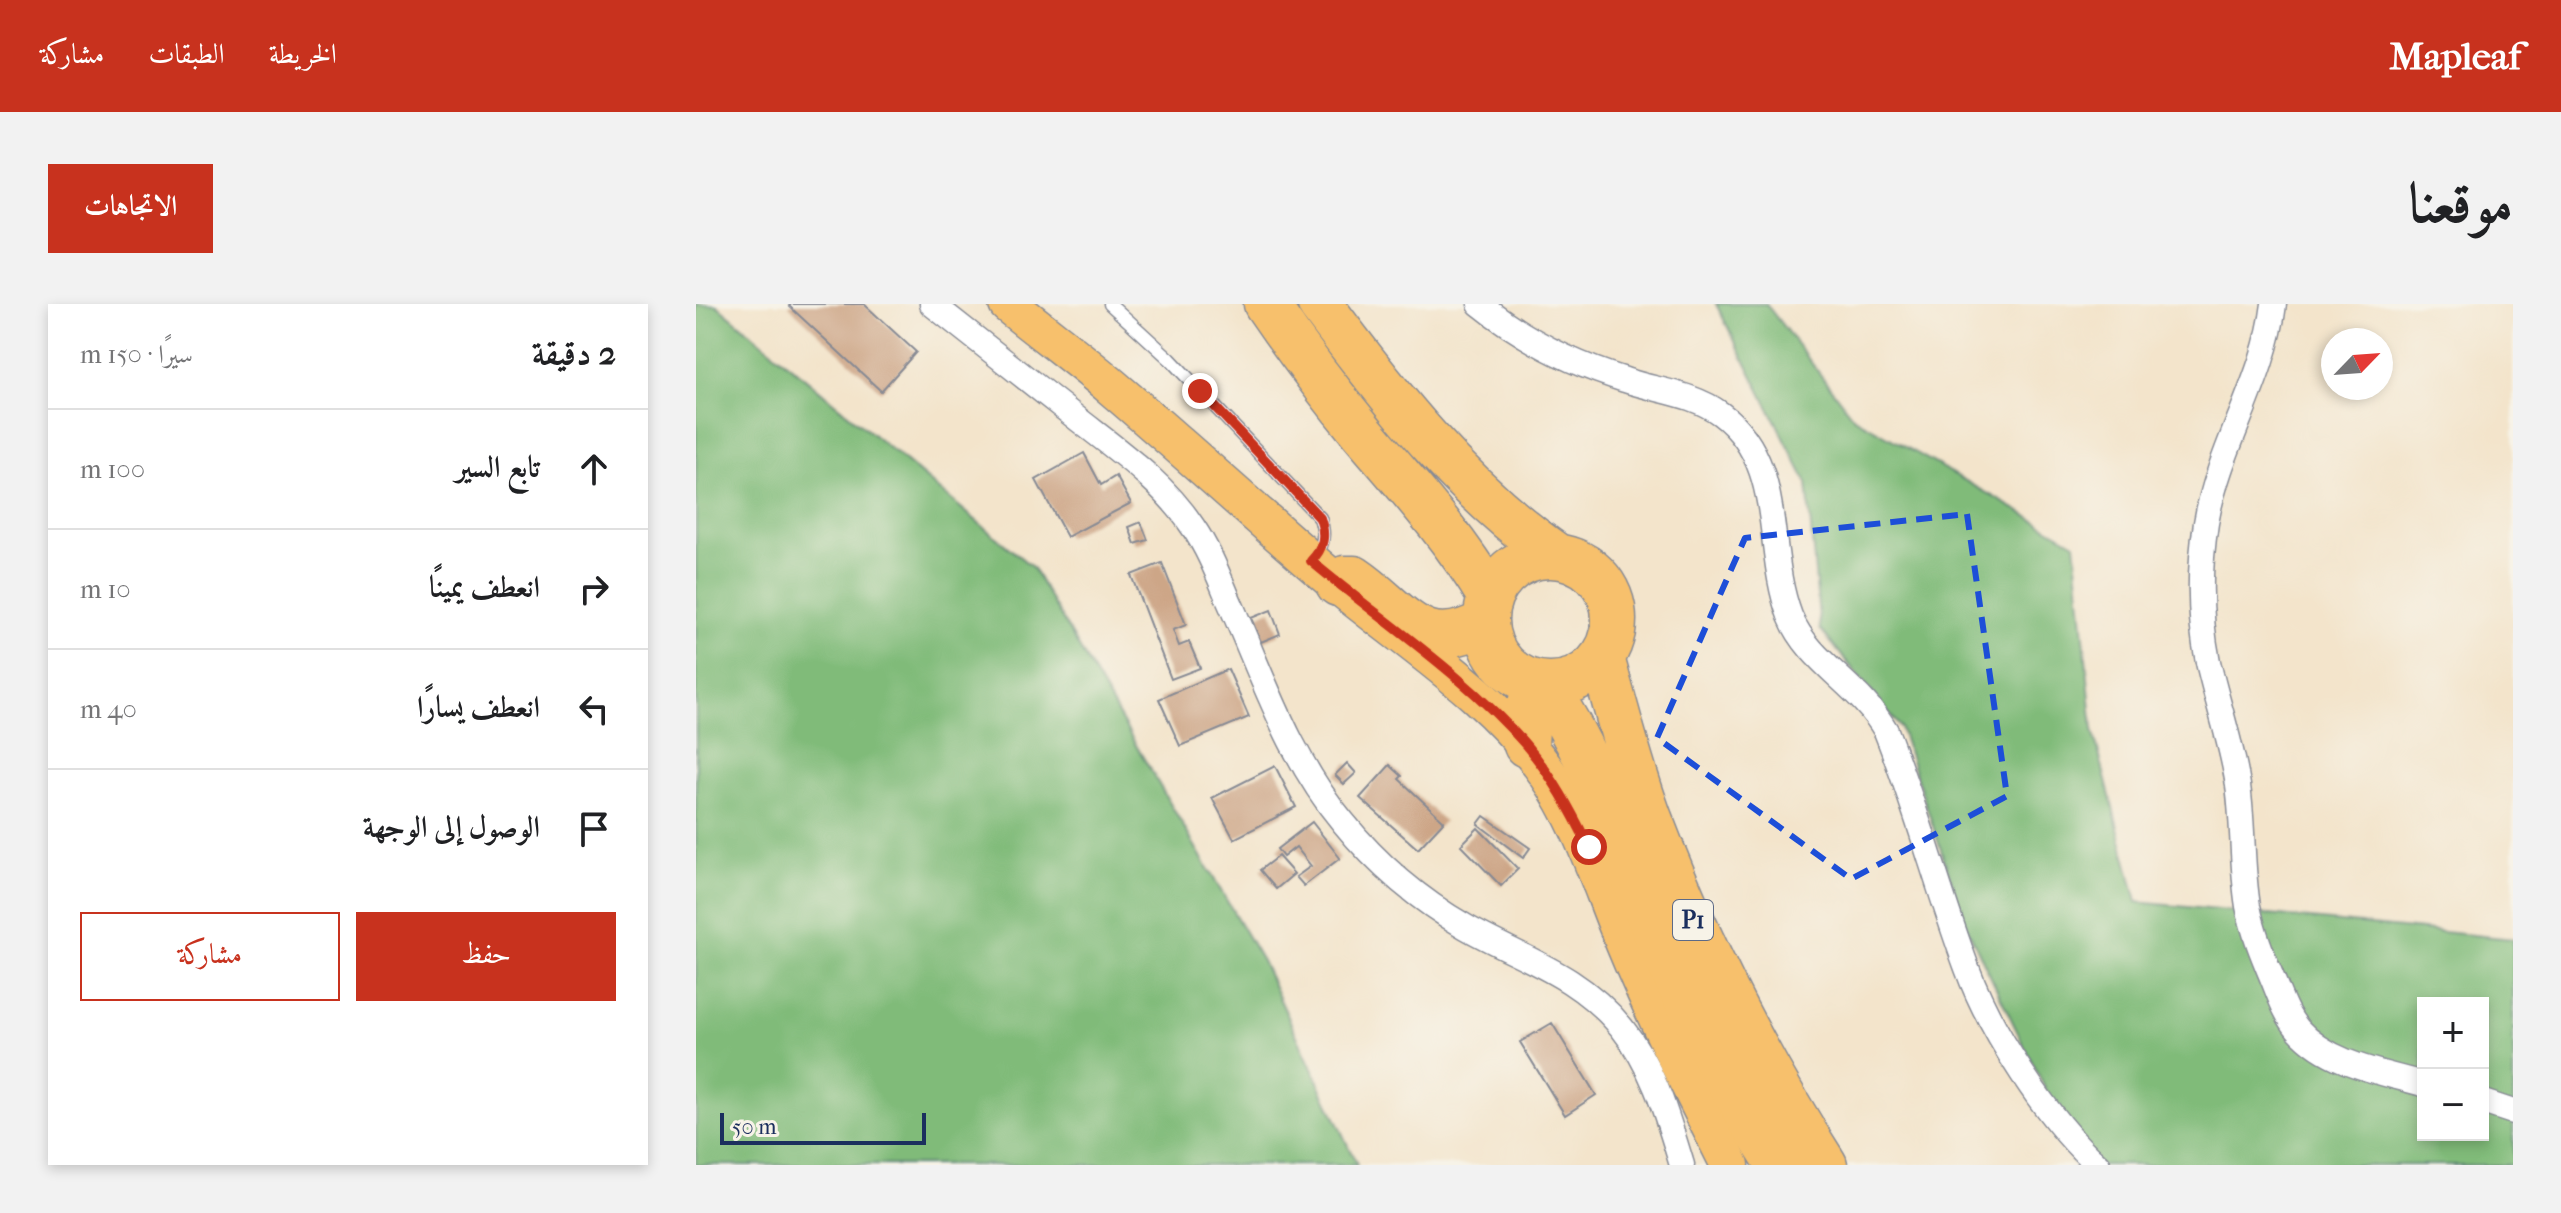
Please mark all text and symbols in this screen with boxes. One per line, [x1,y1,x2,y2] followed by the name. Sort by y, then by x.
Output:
[2389,34,2521,79] text: Mapleaf
[40,37,104,70] text: مشاركة
[148,37,225,70] text: الطبقات
[269,37,337,70] text: الخريطة
[48,164,213,253] button: الاتجاهات
[2408,171,2513,236] text: موقعنا
[2321,328,2393,400] north arrow
[532,333,616,373] text: 2 دقيقة
[80,339,193,370] text: سيرًا · 150 m
[1182,373,1218,409] route end
[572,447,616,491] icon: ahead
[455,450,540,485] text: تابع السير
[80,454,145,485] text: 100 m
[572,567,616,611] icon: right
[429,570,540,605] text: انعطف يمينًا
[80,574,131,605] text: 10 m
[572,687,616,731] icon: left
[417,690,540,725] text: انعطف يسارًا
[80,694,137,725] text: 40 m
[572,807,616,851] icon: arrive
[363,810,540,845] text: الوصول إلى الوجهة
[1571,829,1607,865] route start
[1673,900,1713,940] road number: P1
[80,912,340,1001] button: مشاركة
[356,912,616,1001] button: حفظ
[2417,997,2489,1141] map controls
[2417,997,2489,1069] button: +
[2417,1069,2489,1141] button: −
[720,1109,926,1145] scale bar
[732,1114,777,1140] text: 50 m

